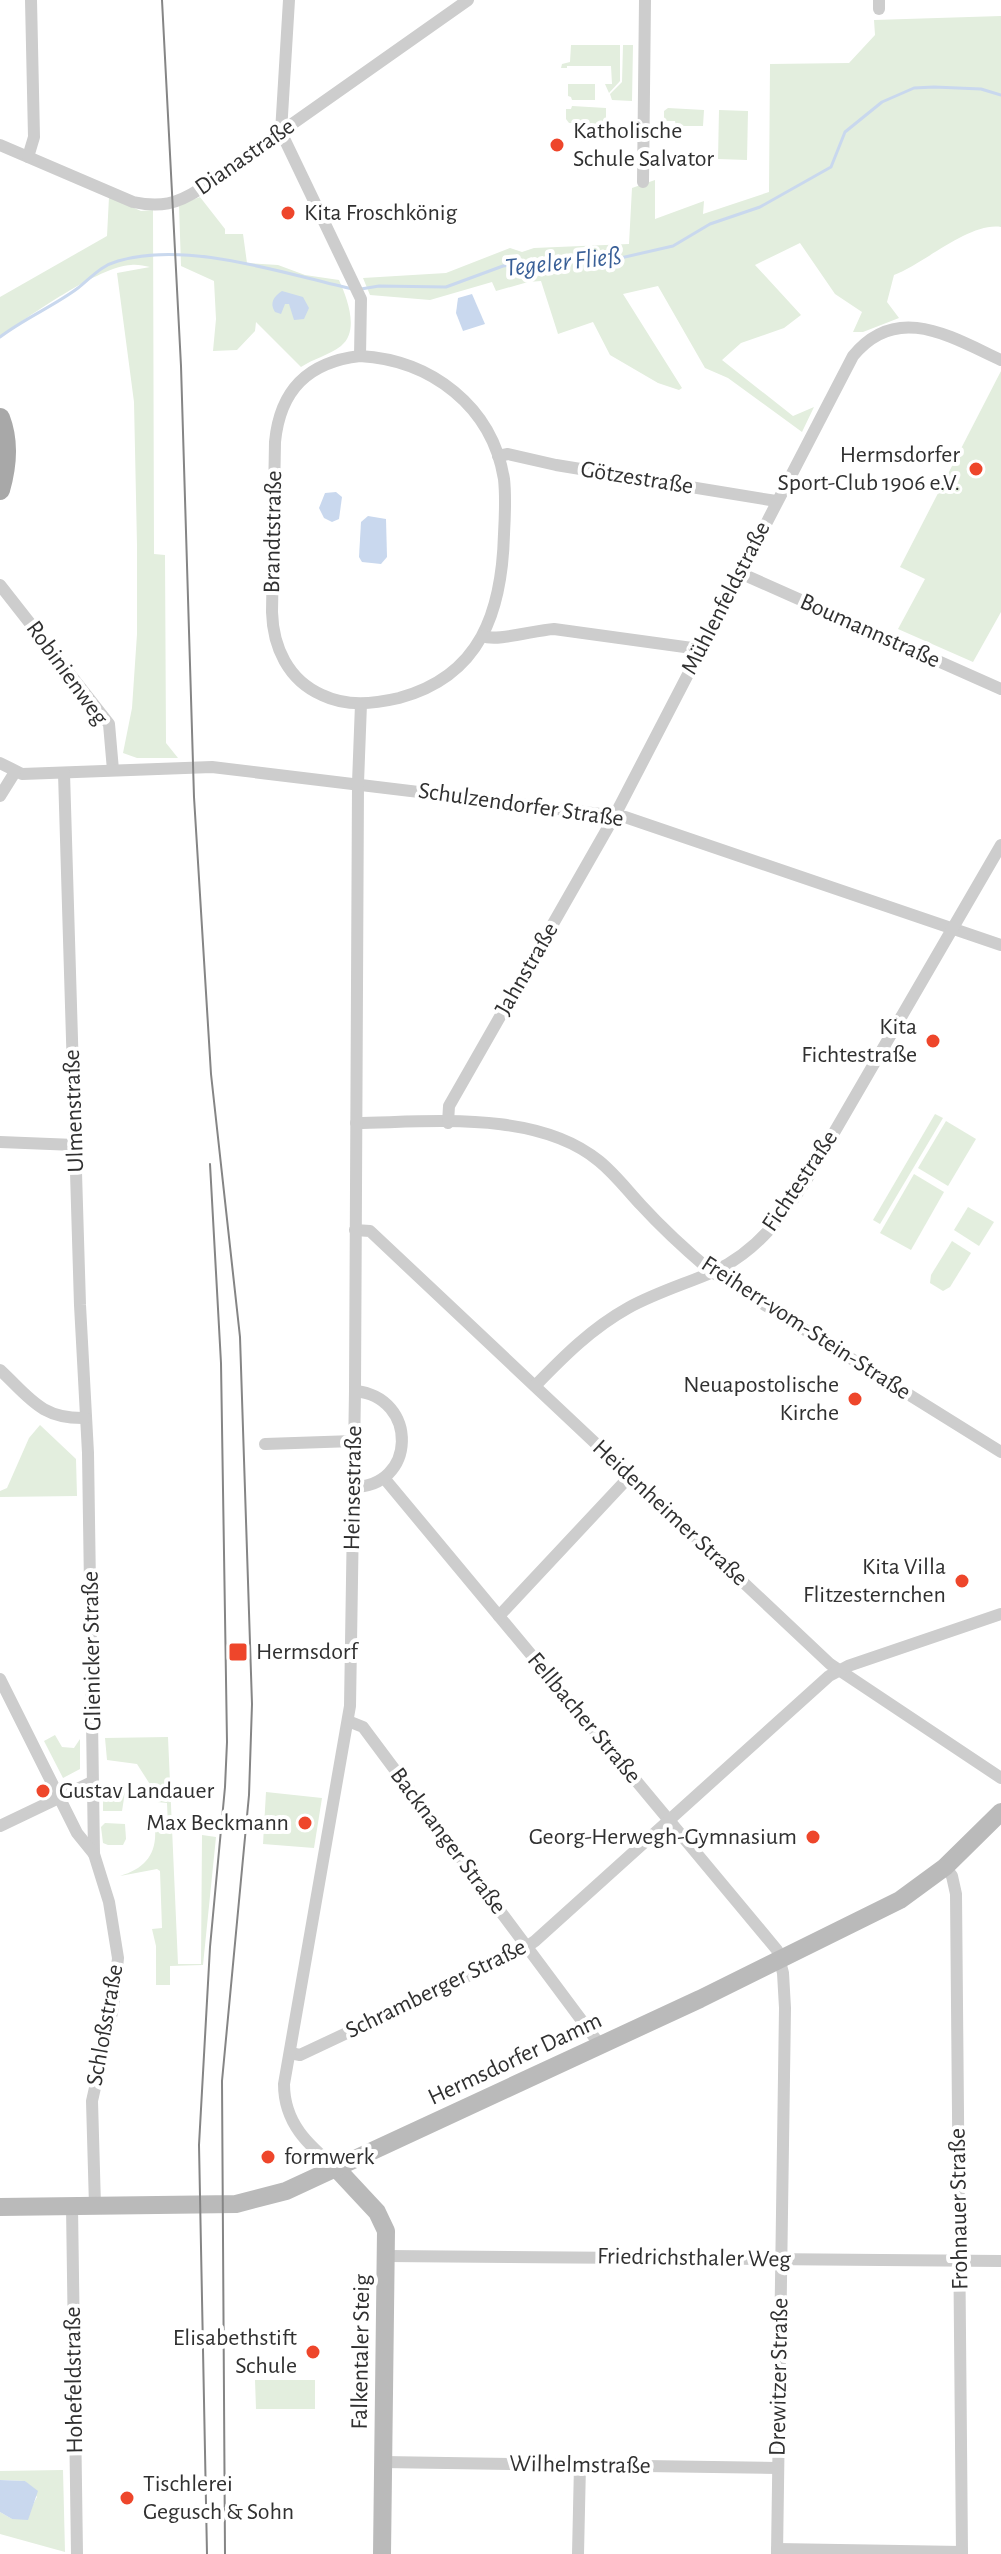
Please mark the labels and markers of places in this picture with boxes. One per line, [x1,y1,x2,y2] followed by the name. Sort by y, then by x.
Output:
[573,119,714,171] place label: Katholische Schule Salvator
[548,136,566,154] marker: Katholische Schule Salvator
[304,201,458,225] place label: Kita Froschkönig
[279,204,297,222] marker: Kita Froschkönig
[778,443,960,495] place label: Hermsdorfer Sport-Club 1906 e.V.
[967,460,985,478] marker: Hermsdorfer Sport-Club 1906 e.V.
[801,1015,917,1067] place label: Kita Fichtestraße
[924,1032,942,1050] marker: Kita Fichtestraße
[683,1373,839,1425] place label: Neuapostolische Kirche
[846,1390,864,1408] marker: Neuapostolische Kirche
[803,1555,946,1607] place label: Kita Villa Flitzesternchen
[953,1572,971,1590] marker: Kita Villa Flitzesternchen
[256,1640,360,1664] place label: Hermsdorf
[227,1641,249,1663] marker: Hermsdorf
[59,1779,215,1803] place label: Gustav Landauer
[34,1782,52,1800] marker: Gustav Landauer
[146,1811,289,1835] place label: Max Beckmann
[296,1814,314,1832] marker: Max Beckmann
[529,1825,797,1849] place label: Georg-Herwegh-Gymnasium
[804,1828,822,1846] marker: Georg-Herwegh-Gymnasium
[284,2145,375,2169] place label: formwerk
[259,2148,277,2166] marker: formwerk
[173,2326,297,2378] place label: Elisabethstift Schule
[304,2343,322,2361] marker: Elisabethstift Schule
[143,2472,294,2524] place label: Tischlerei Gegusch & Sohn
[118,2489,136,2507] marker: Tischlerei Gegusch & Sohn

